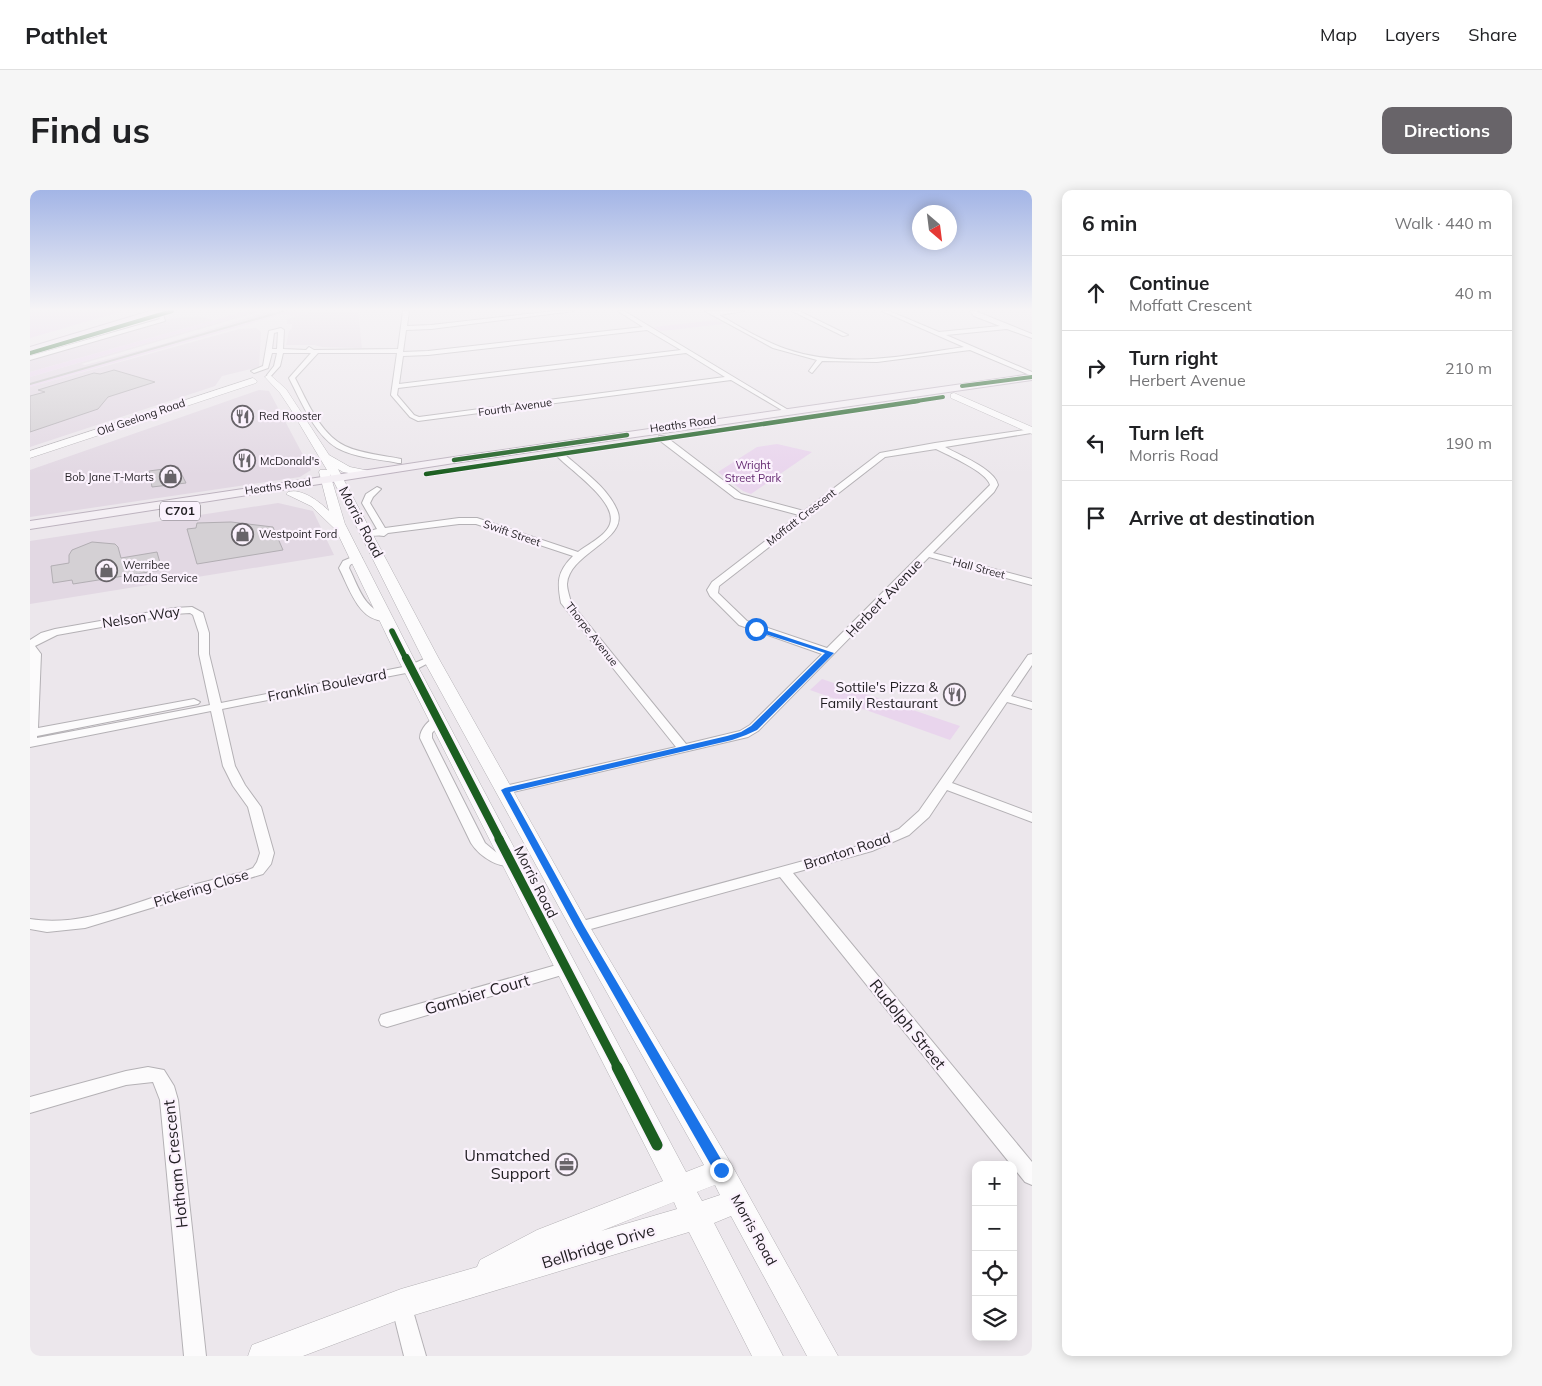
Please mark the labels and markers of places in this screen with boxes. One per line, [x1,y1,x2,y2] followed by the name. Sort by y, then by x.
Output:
[231,404,255,428] restaurant icon: Red Rooster
[259,409,321,423] place label: Red Rooster
[232,449,256,473] restaurant icon: McDonald's
[260,454,320,468] place label: McDonald's
[158,465,182,489] shop icon: Bob Jane T-Marts
[65,470,154,484] place label: Bob Jane T-Marts
[231,522,255,546] shop icon: Westpoint Ford
[259,527,337,541] place label: Westpoint Ford
[123,558,198,585] place label: Werribee Mazda Service
[95,559,119,583] shop icon: Werribee Mazda Service
[820,678,939,712] place label: Sottile's Pizza & Family Restaurant
[942,683,966,707] restaurant icon: Sottile's Pizza & Family Restaurant
[464,1145,550,1183] place label: Unmatched Support
[554,1152,578,1176] office icon: Unmatched Support

